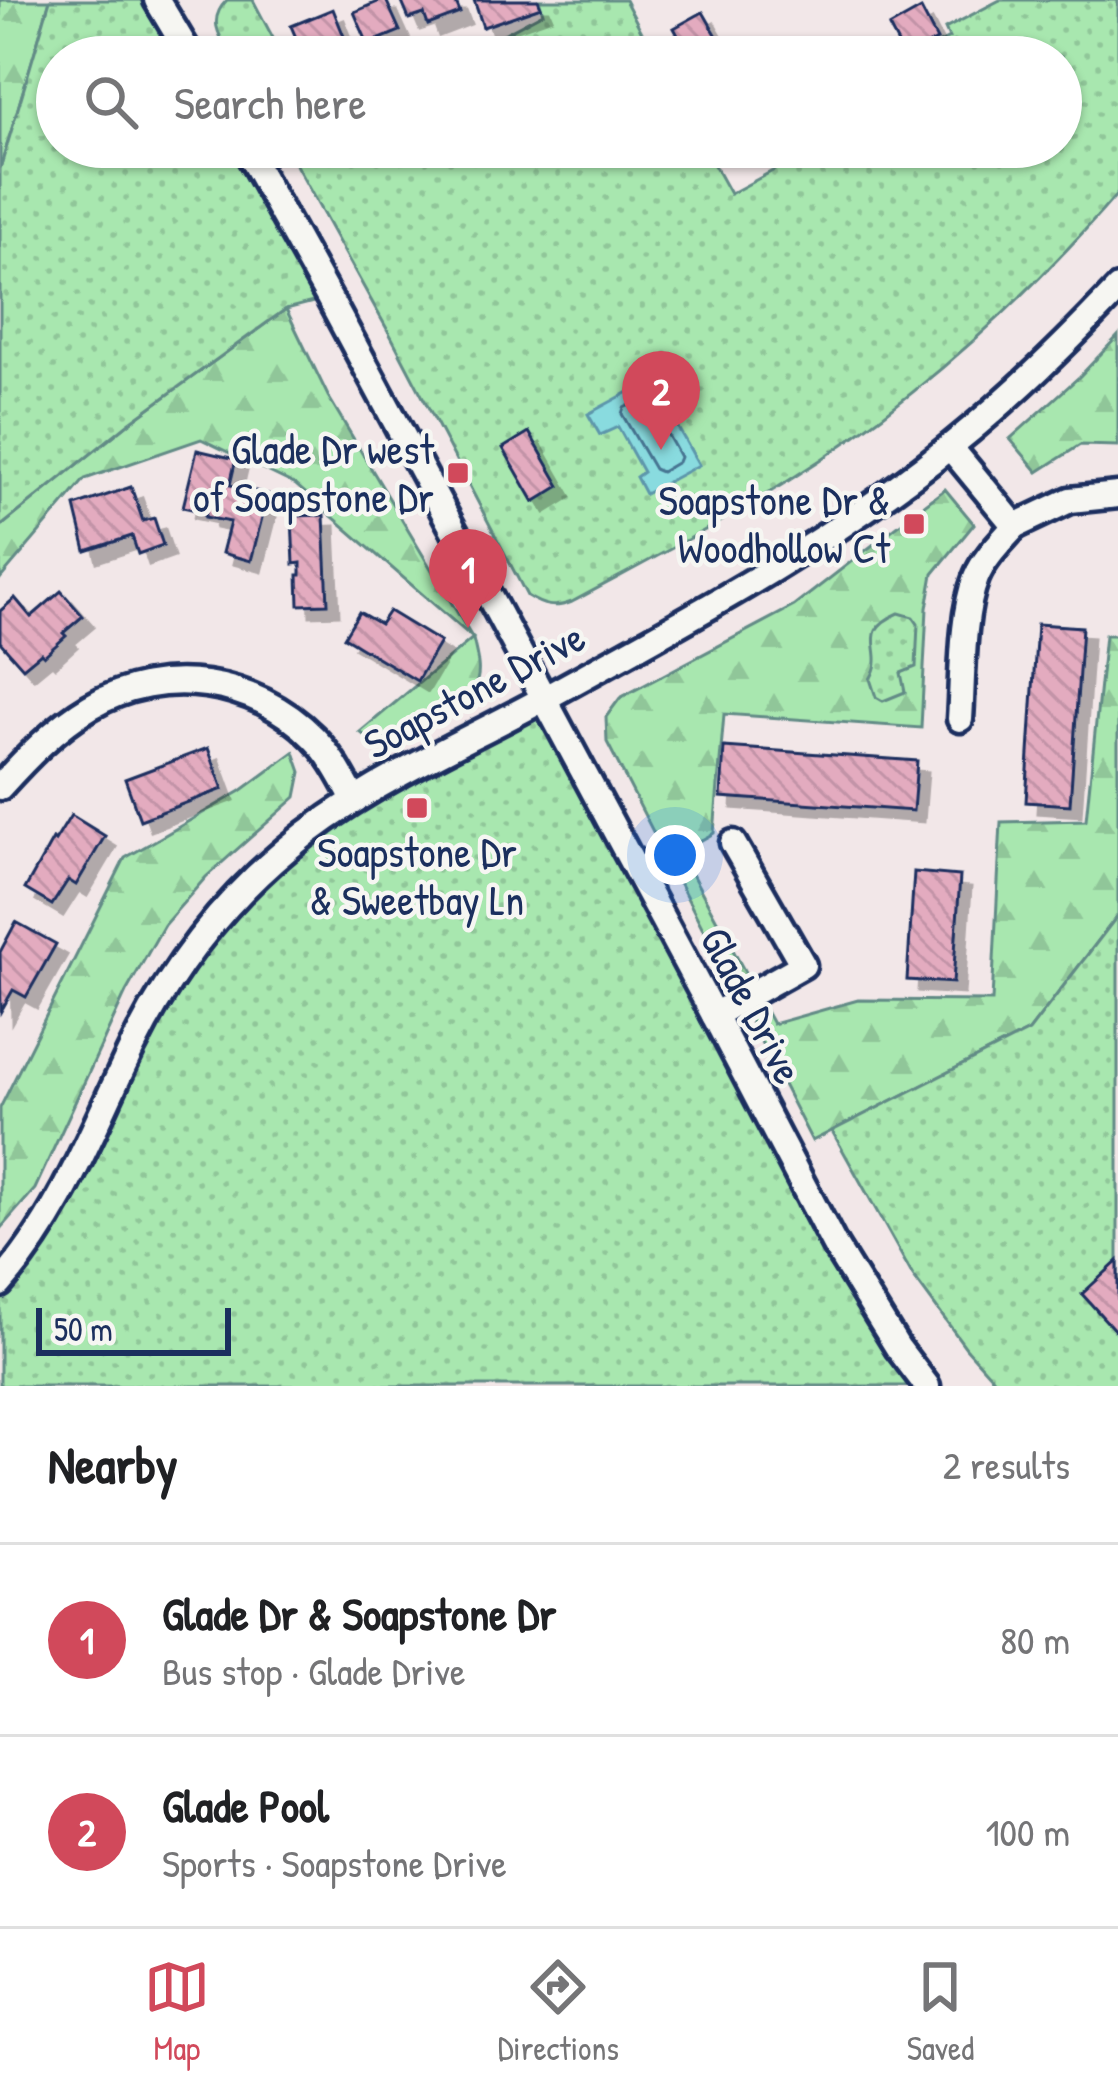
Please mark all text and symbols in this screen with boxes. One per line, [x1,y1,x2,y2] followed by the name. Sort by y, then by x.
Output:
[36,36,1082,168] search box
[78,69,144,135] icon: search
[174,72,366,133] text: Search here
[622,351,700,450] pin: 2
[193,420,435,525] place label: Glade Dr west of Soapstone Dr
[445,460,471,486] marker: Glade Dr west of Soapstone Dr
[658,471,891,576] place label: Soapstone Dr & Woodhollow Ct
[901,511,927,537] marker: Soapstone Dr & Woodhollow Ct
[429,529,507,628] pin: 1
[353,607,594,772] street label: Soapstone Drive
[404,795,430,821] marker: Soapstone Dr & Sweetbay Ln
[310,823,524,928] place label: Soapstone Dr & Sweetbay Ln
[645,825,705,885] your location
[687,917,817,1093] street label: Glade Drive
[36,1302,231,1355] scale bar
[54,1307,113,1351] text: 50 m
[48,1430,178,1499] text: Nearby
[943,1438,1070,1491] text: 2 results
[162,1583,556,1644] text: Glade Dr & Soapstone Dr
[80,1613,94,1666] text: 1
[1000,1613,1070,1666] text: 80 m
[162,1644,465,1697] text: Bus stop · Glade Drive
[162,1775,329,1836] text: Glade Pool
[78,1805,96,1858] text: 2
[985,1805,1070,1858] text: 100 m
[162,1836,507,1889] text: Sports · Soapstone Drive
[144,1954,210,2070] tab: Map
[498,1954,619,2070] tab: Directions
[907,1954,974,2070] tab: Saved

